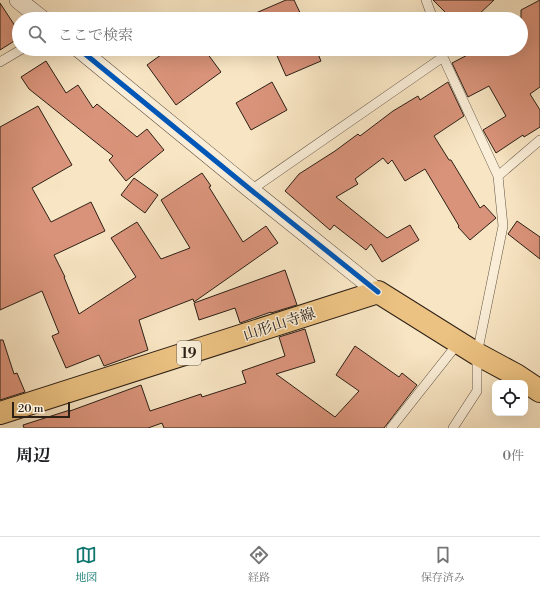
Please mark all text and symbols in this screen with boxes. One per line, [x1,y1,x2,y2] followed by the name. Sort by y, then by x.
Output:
[12,12,528,56] search box
[26,23,48,45] icon: search
[58,26,133,45] text: ここで検索
[241,304,318,345] street label: 山形山寺線
[177,341,201,365] road number: 19
[492,380,528,416] map controls
[492,380,528,416] button: locate
[12,400,70,419] scale bar
[18,402,43,416] text: 20 m
[16,445,50,467] text: 周辺
[502,448,524,464] text: 0件
[75,544,97,585] tab: 地図
[248,544,270,585] tab: 経路
[421,544,465,585] tab: 保存済み

